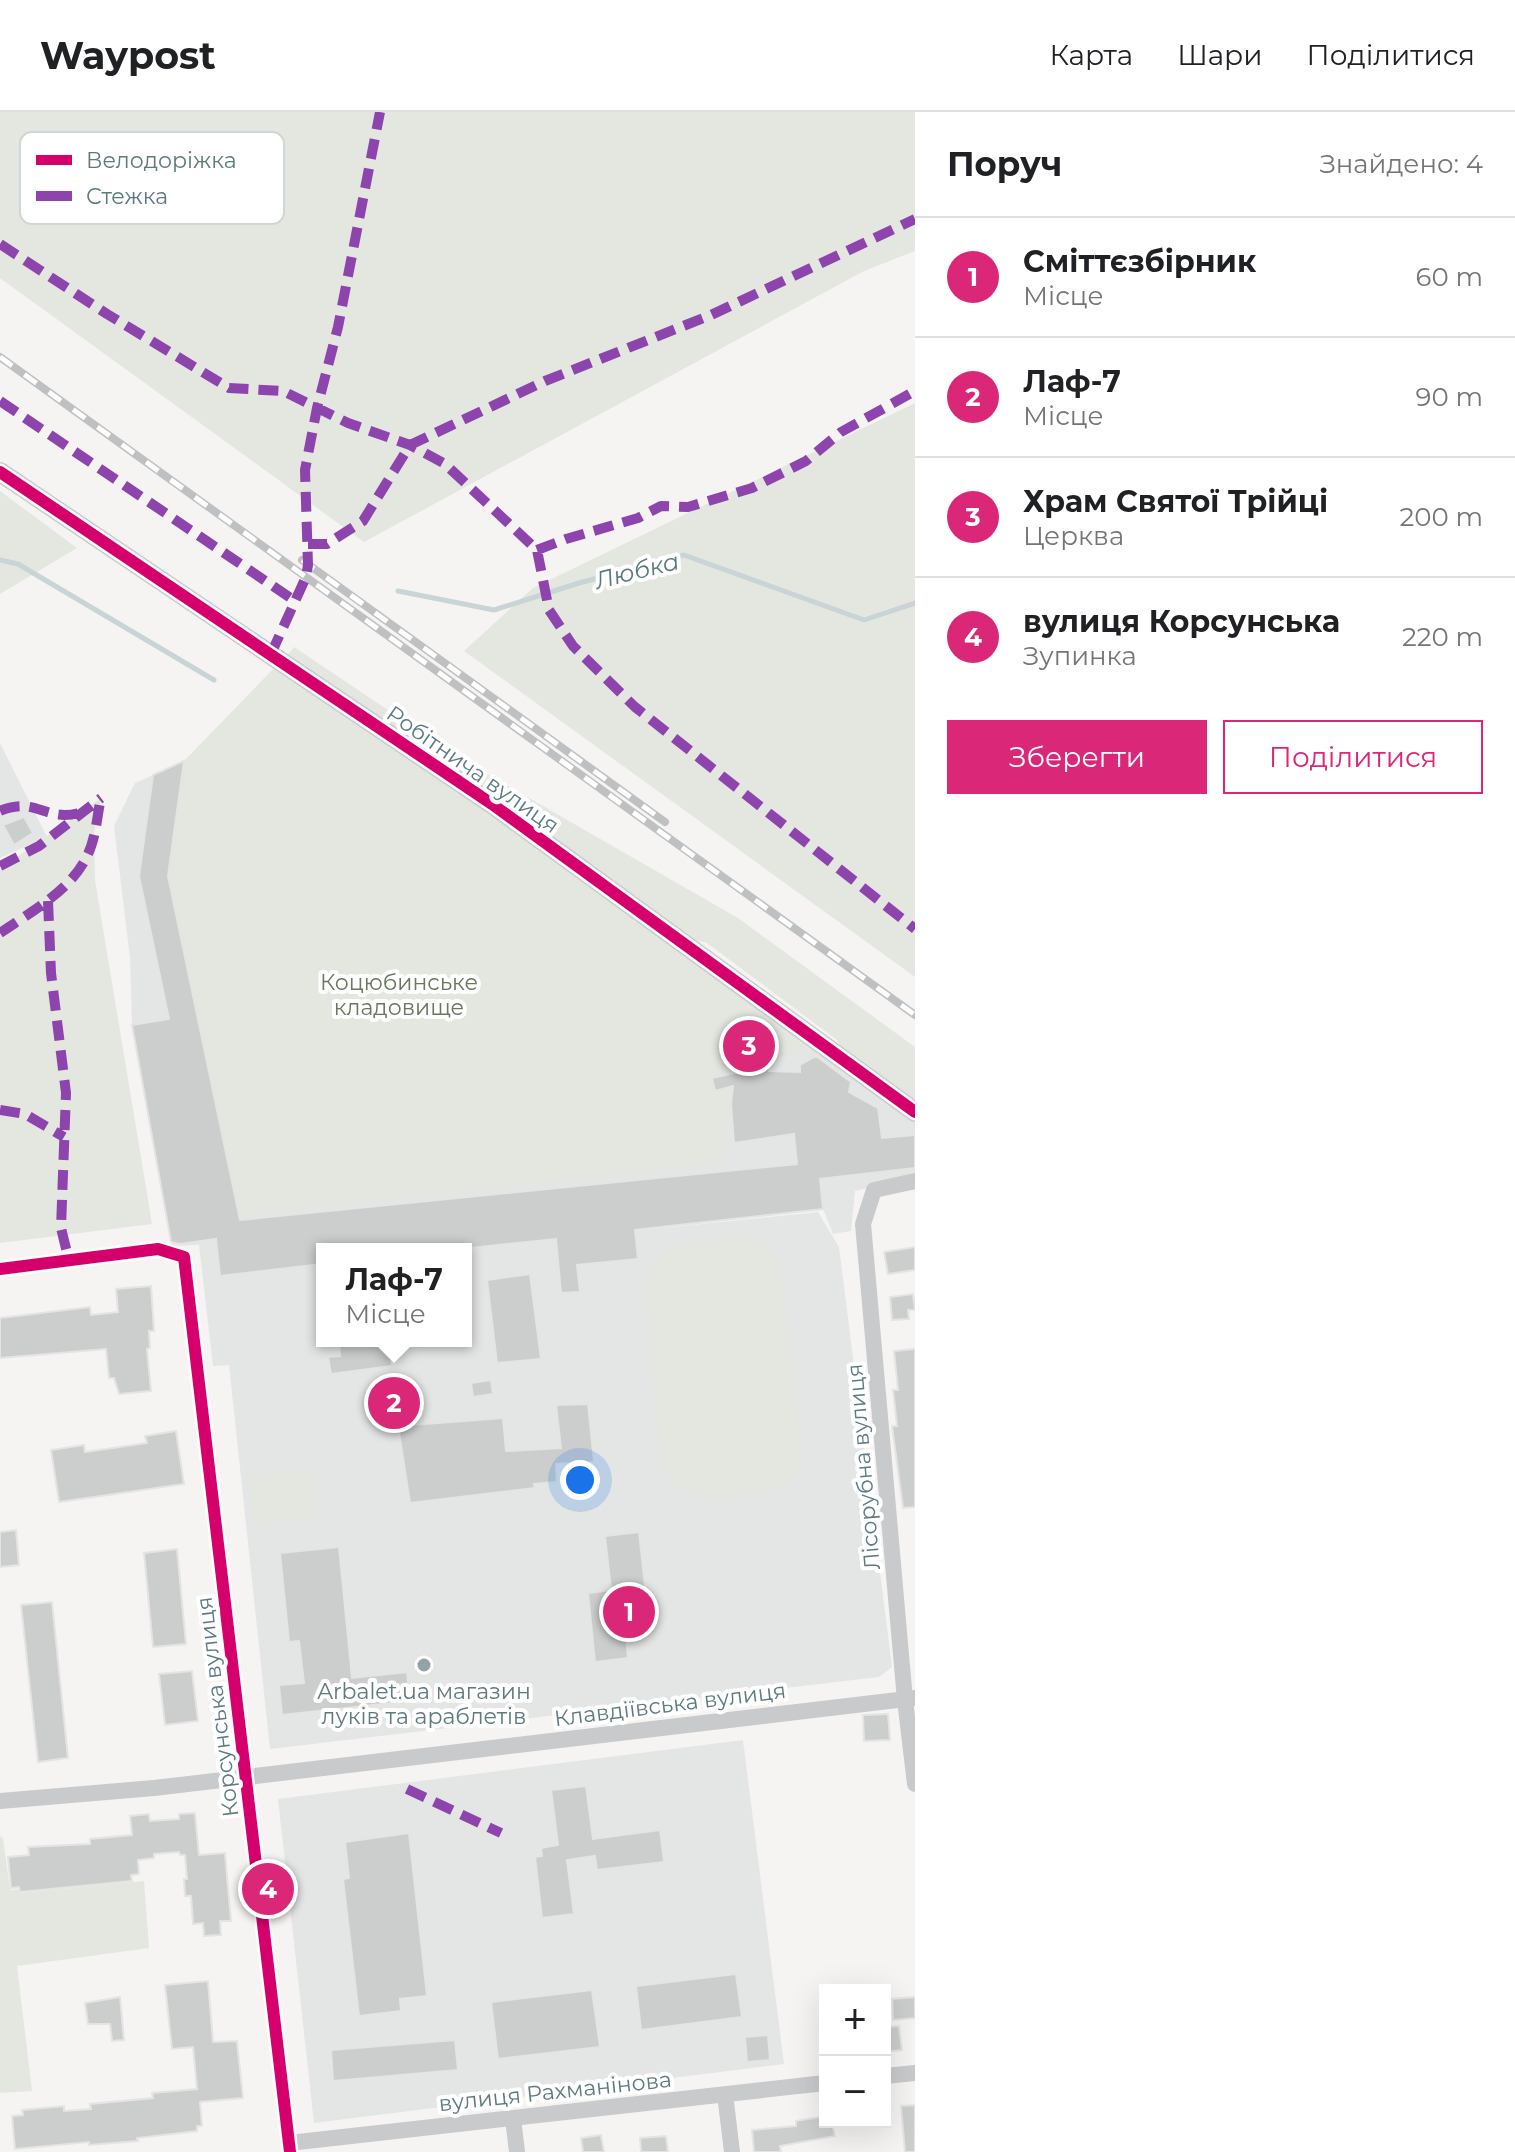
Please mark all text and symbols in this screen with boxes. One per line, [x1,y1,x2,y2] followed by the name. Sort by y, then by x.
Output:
[40,32,216,79] text: Waypost
[1049,38,1133,72] text: Карта
[1177,38,1263,72] text: Шари
[1307,38,1475,72] text: Поділитися
[20,132,284,224] legend
[947,143,1062,185] text: Поруч
[86,147,237,174] text: Велодоріжка
[1320,148,1483,180] text: Знайдено: 4
[86,183,168,210] text: Стежка
[1023,243,1256,280] text: Сміттєзбірник
[968,261,978,293] text: 1
[1416,261,1483,293] text: 60 m
[1023,280,1104,312] text: Місце
[1023,363,1121,400] text: Лаф-7
[965,381,981,413] text: 2
[1416,381,1483,413] text: 90 m
[1023,400,1104,432] text: Місце
[1023,483,1328,520] text: Храм Святої Трійці
[965,501,981,533] text: 3
[1399,501,1483,533] text: 200 m
[1023,520,1124,552] text: Церква
[591,546,682,595] water label: Любка
[1023,603,1340,640] text: вулиця Корсунська
[964,621,982,653] text: 4
[1402,621,1483,653] text: 220 m
[1023,640,1137,672] text: Зупинка
[381,700,564,839] street label: Робітнича вулиця
[947,720,1207,794] button: Зберегти
[1223,720,1483,794] button: Поділитися
[320,969,478,1021] park label: Коцюбинське кладовище
[723,1016,775,1076] pin: 3
[316,1243,472,1347] popup
[345,1261,443,1298] text: Лаф-7
[345,1298,426,1330] text: Місце
[841,1363,886,1571] street label: Лісорубна вулиця
[368,1373,420,1433] pin: 2
[560,1460,600,1500] your location
[603,1582,655,1642] pin: 1
[191,1595,244,1819] street label: Корсунська вулиця
[415,1656,433,1674] marker: Arbalet.ua магазин луків та араблетів
[553,1677,788,1732] street label: Клавдіївська вулиця
[317,1678,531,1730] place label: Arbalet.ua магазин луків та араблетів
[242,1859,294,1919] pin: 4
[819,1984,891,2128] map controls
[819,1984,891,2056] button: +
[819,2056,891,2128] button: −
[437,2066,673,2117] street label: вулиця Рахманінова

